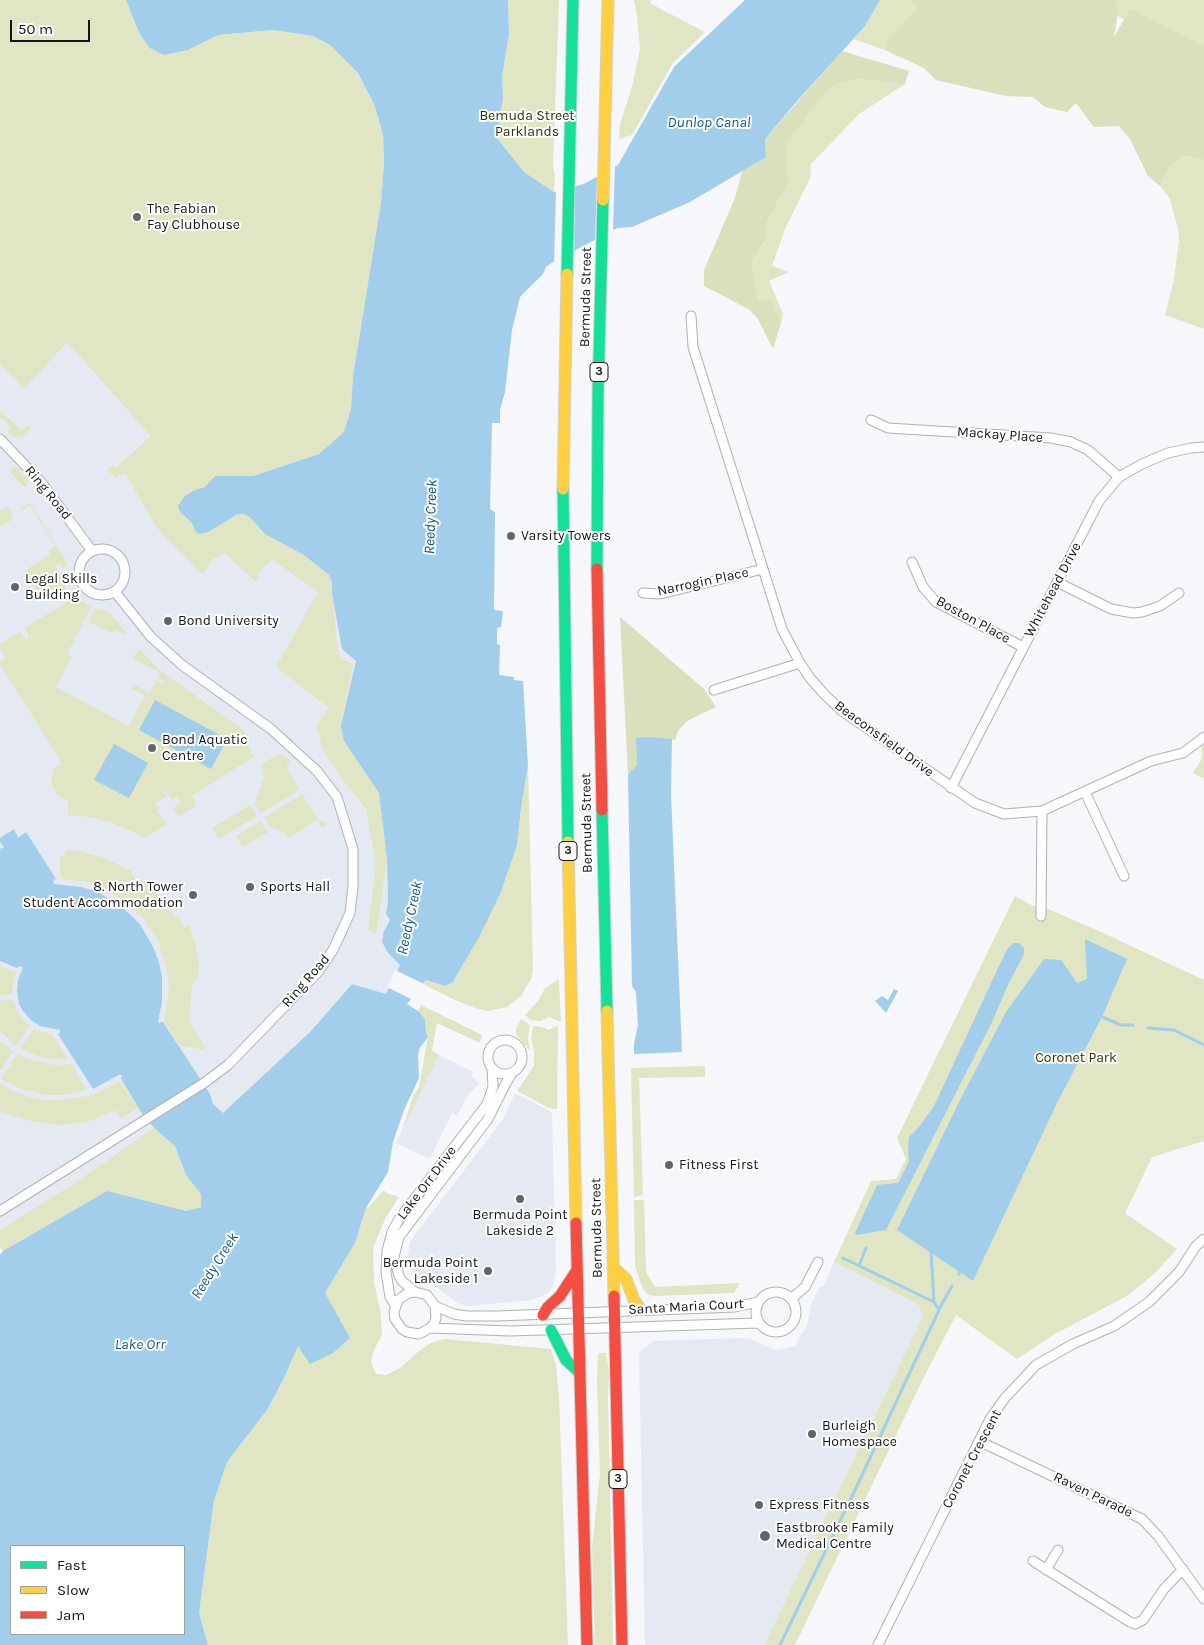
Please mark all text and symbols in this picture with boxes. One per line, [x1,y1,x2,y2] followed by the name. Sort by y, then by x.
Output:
[12,10,92,42] scale bar
[18,20,53,38] text: 50 m
[479,108,575,140] park label: Bemuda Street Parklands
[668,114,750,132] water label: Dunlop Canal
[147,201,240,233] place label: The Fabian Fay Clubhouse
[131,211,143,223] marker: The Fabian Fay Clubhouse
[577,247,595,347] street label: Bermuda Street
[590,362,608,382] road number: 3
[957,424,1043,446] street label: Mackay Place
[21,463,75,523] street label: Ring Road
[421,479,441,555] water label: Reedy Creek
[521,528,611,544] place label: Varsity Towers
[505,530,517,542] marker: Varsity Towers
[1021,540,1085,640] street label: Whitehead Drive
[656,564,750,600] street label: Narrogin Place
[25,571,97,604] place label: Legal Skills Building
[9,581,21,593] marker: Legal Skills Building
[933,593,1013,647] street label: Boston Place
[178,613,279,629] place label: Bond University
[162,615,174,627] marker: Bond University
[831,697,937,781] street label: Beaconsfield Drive
[162,732,247,764] place label: Bond Aquatic Centre
[146,742,158,754] marker: Bond Aquatic Centre
[578,773,596,873] street label: Bermuda Street
[559,841,577,860] road number: 3
[23,879,183,912] place label: 8. North Tower Student Accommodation
[260,879,330,895] place label: Sports Hall
[393,880,427,956] water label: Reedy Creek
[244,881,256,893] marker: Sports Hall
[187,889,199,901] marker: 8. North Tower Student Accommodation
[278,951,334,1011] street label: Ring Road
[1035,1050,1117,1066] park label: Coronet Park
[394,1143,460,1223] street label: Lake Orr Drive
[679,1157,759,1173] place label: Fitness First
[663,1159,675,1171] marker: Fitness First
[588,1178,606,1278] street label: Bermuda Street
[514,1193,526,1205] marker: Bermuda Point Lakeside 2
[472,1207,568,1240] place label: Bermuda Point Lakeside 2
[188,1229,242,1303] water label: Reedy Creek
[383,1255,478,1288] place label: Bermuda Point Lakeside 1
[482,1265,494,1277] marker: Bermuda Point Lakeside 1
[628,1296,744,1318] street label: Santa Maria Court
[115,1336,165,1354] water label: Lake Orr
[939,1407,1005,1511] street label: Coronet Crescent
[822,1418,897,1450] place label: Burleigh Homespace
[806,1428,818,1440] marker: Burleigh Homespace
[1051,1469,1135,1521] street label: Raven Parade
[609,1470,627,1488] road number: 3
[769,1497,870,1513] place label: Express Fitness
[753,1499,765,1511] marker: Express Fitness
[776,1520,894,1552] place label: Eastbrooke Family Medical Centre
[758,1529,772,1543] marker: Eastbrooke Family Medical Centre
[10,1545,185,1635] legend
[57,1556,86,1574] text: Fast
[57,1581,89,1599] text: Slow
[57,1606,85,1624] text: Jam

